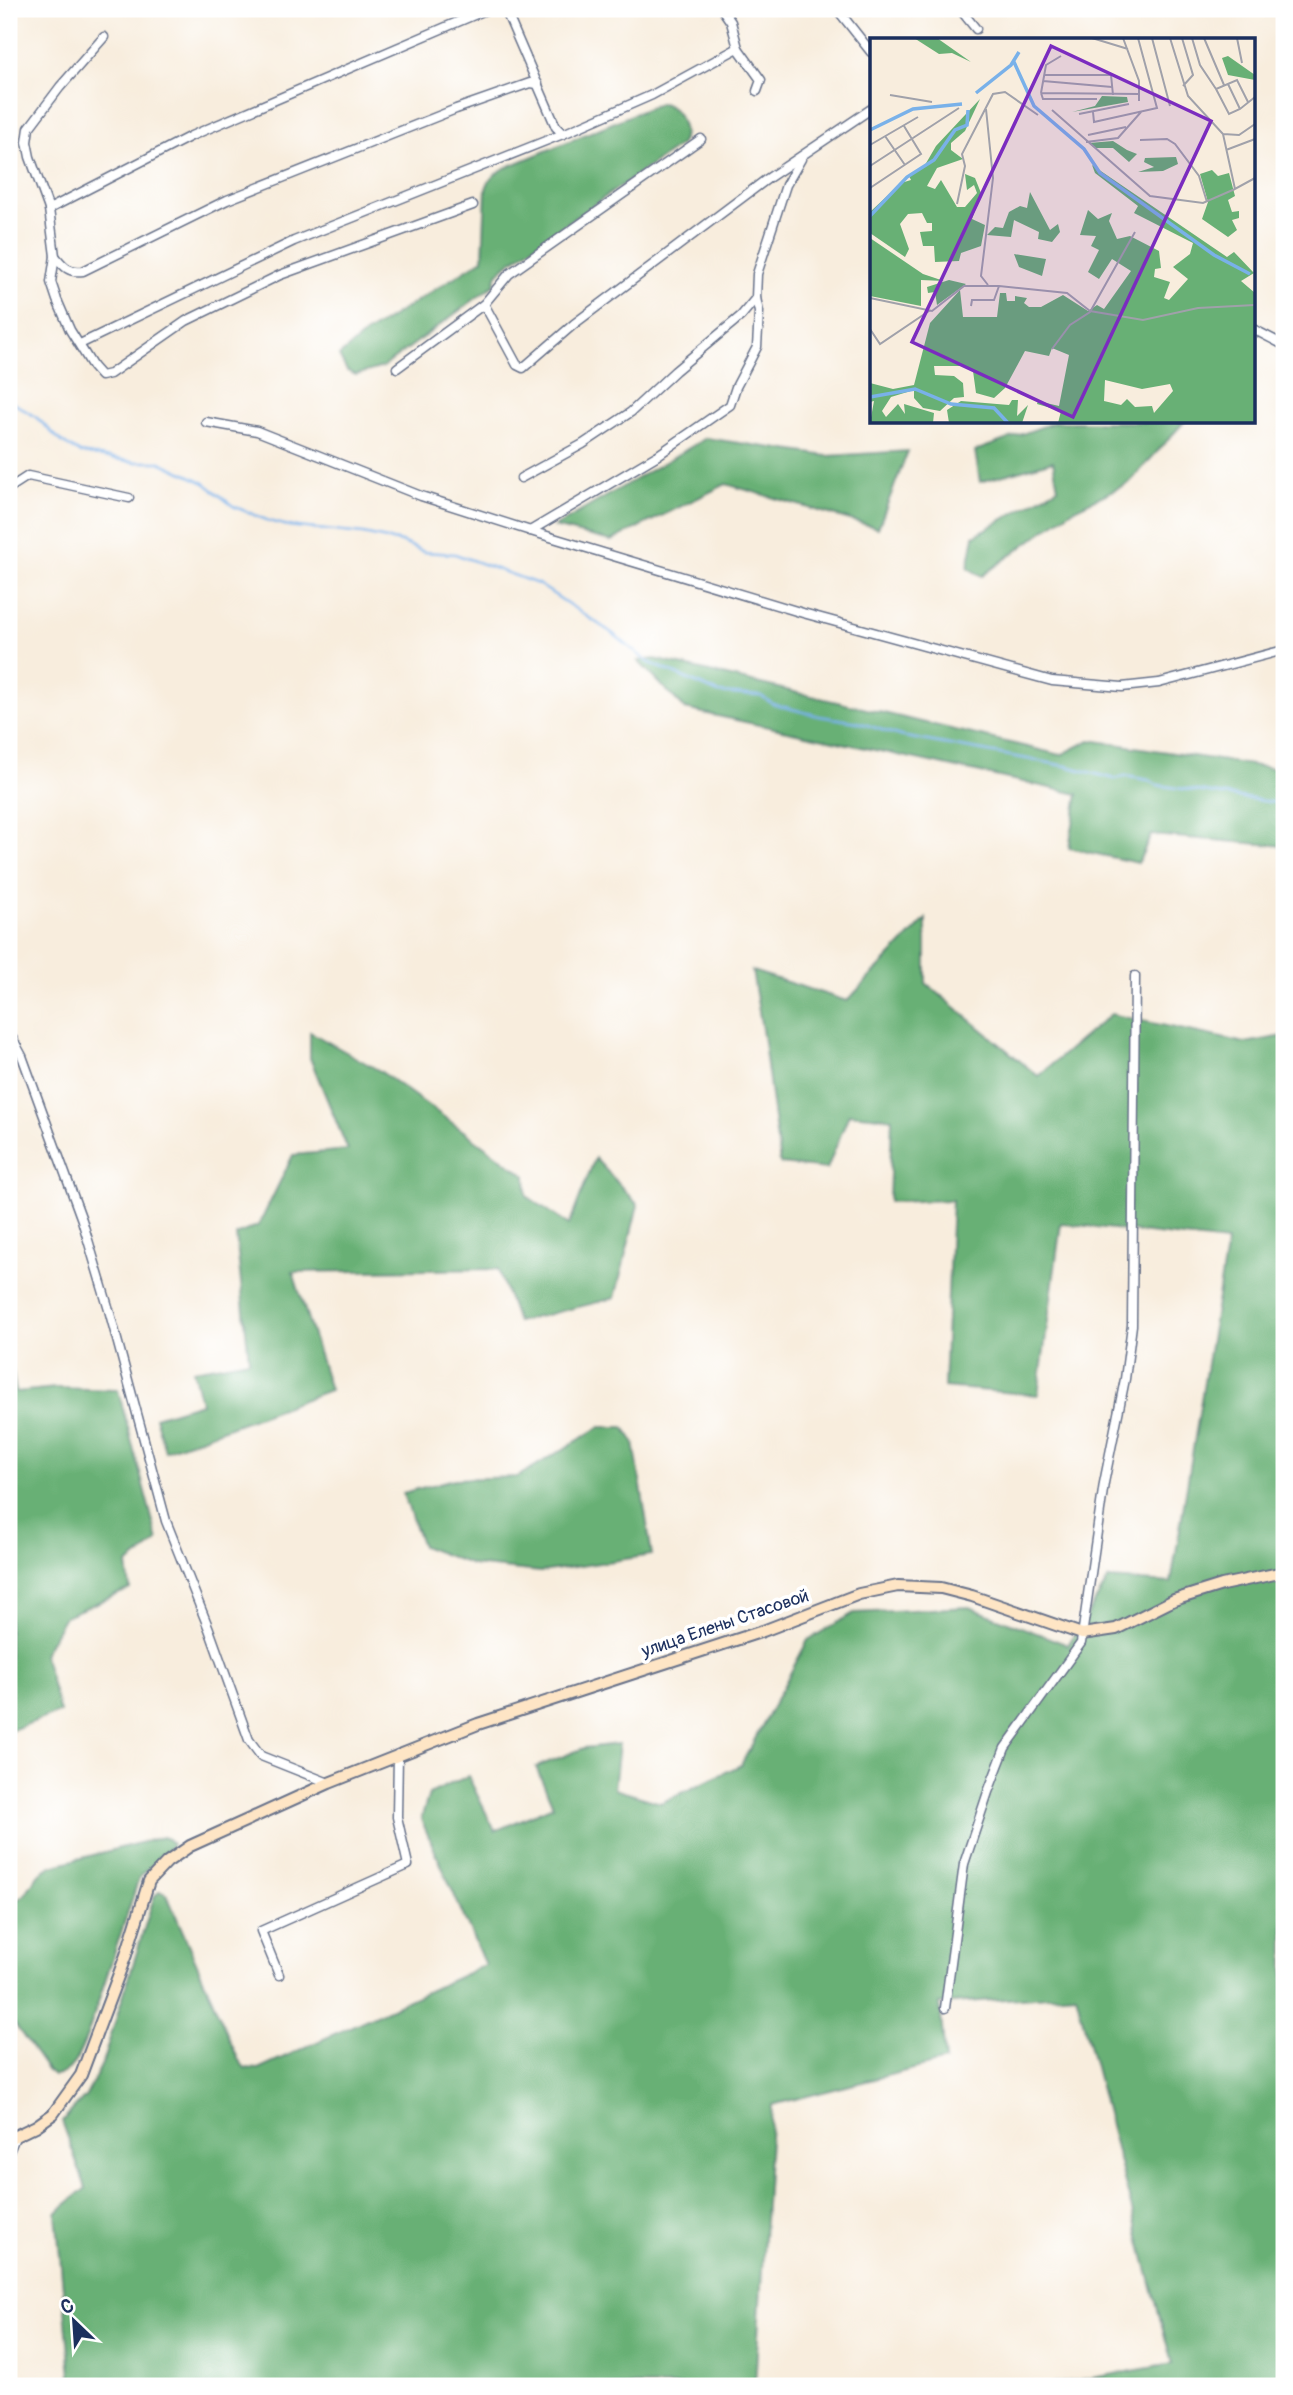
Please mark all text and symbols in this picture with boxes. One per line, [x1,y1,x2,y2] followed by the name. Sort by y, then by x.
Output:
[870,38,1254,424] inset map
[638,1584,812,1663] street label: улица Елены Стасовой
[38,2286,108,2356] north arrow
[57,2293,78,2320] text: С

